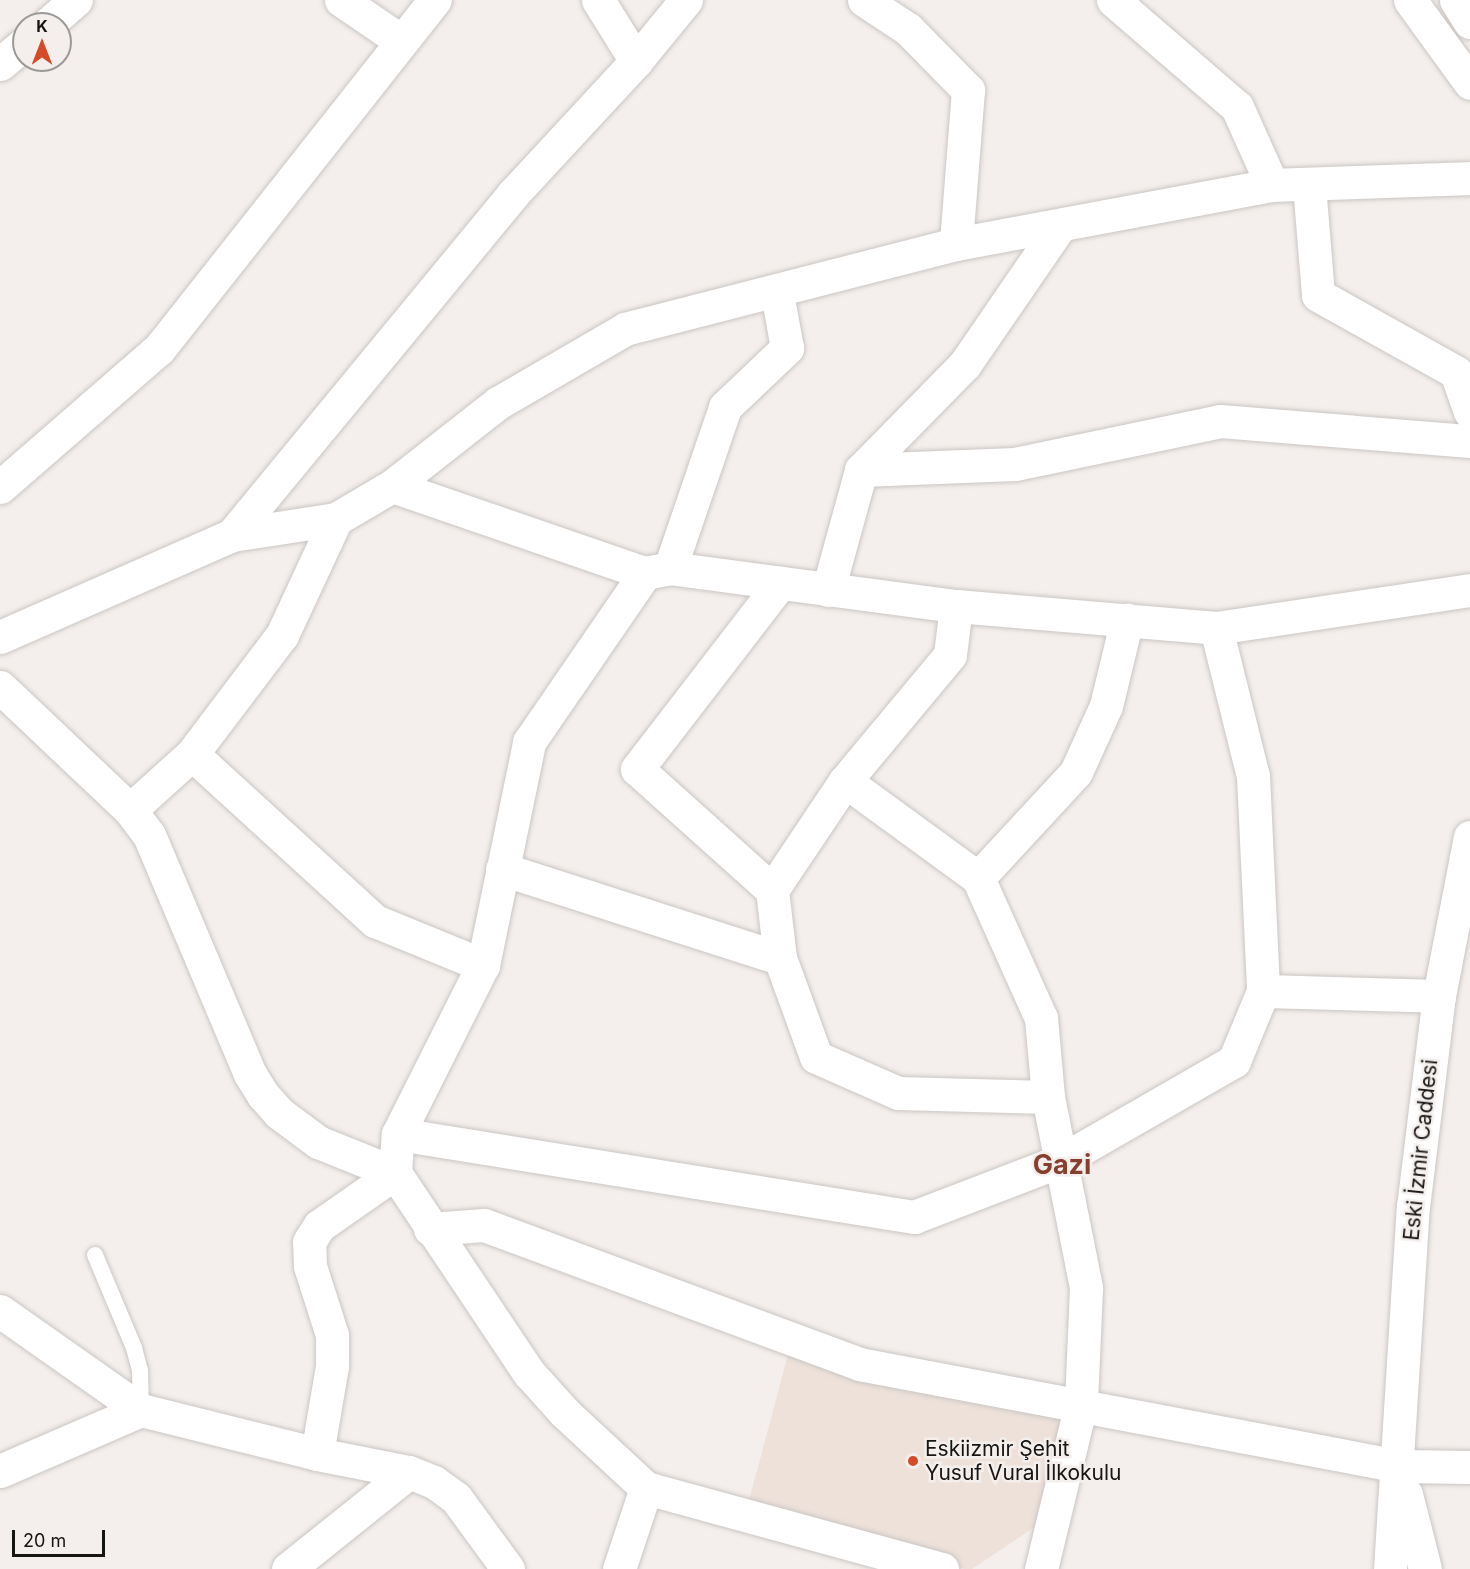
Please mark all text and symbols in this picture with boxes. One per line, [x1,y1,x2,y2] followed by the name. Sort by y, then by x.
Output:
[12,12,72,72] north arrow
[36,16,48,36] text: K
[1399,1058,1443,1242] street label: Eski İzmir Caddesi
[1033,1149,1091,1181] district label: Gazi
[925,1436,1121,1486] place label: Eskiizmir Şehit Yusuf Vural İlkokulu
[906,1454,920,1468] marker: Eskiizmir Şehit Yusuf Vural İlkokulu
[15,1518,108,1556] scale bar
[23,1530,66,1551] text: 20 m

